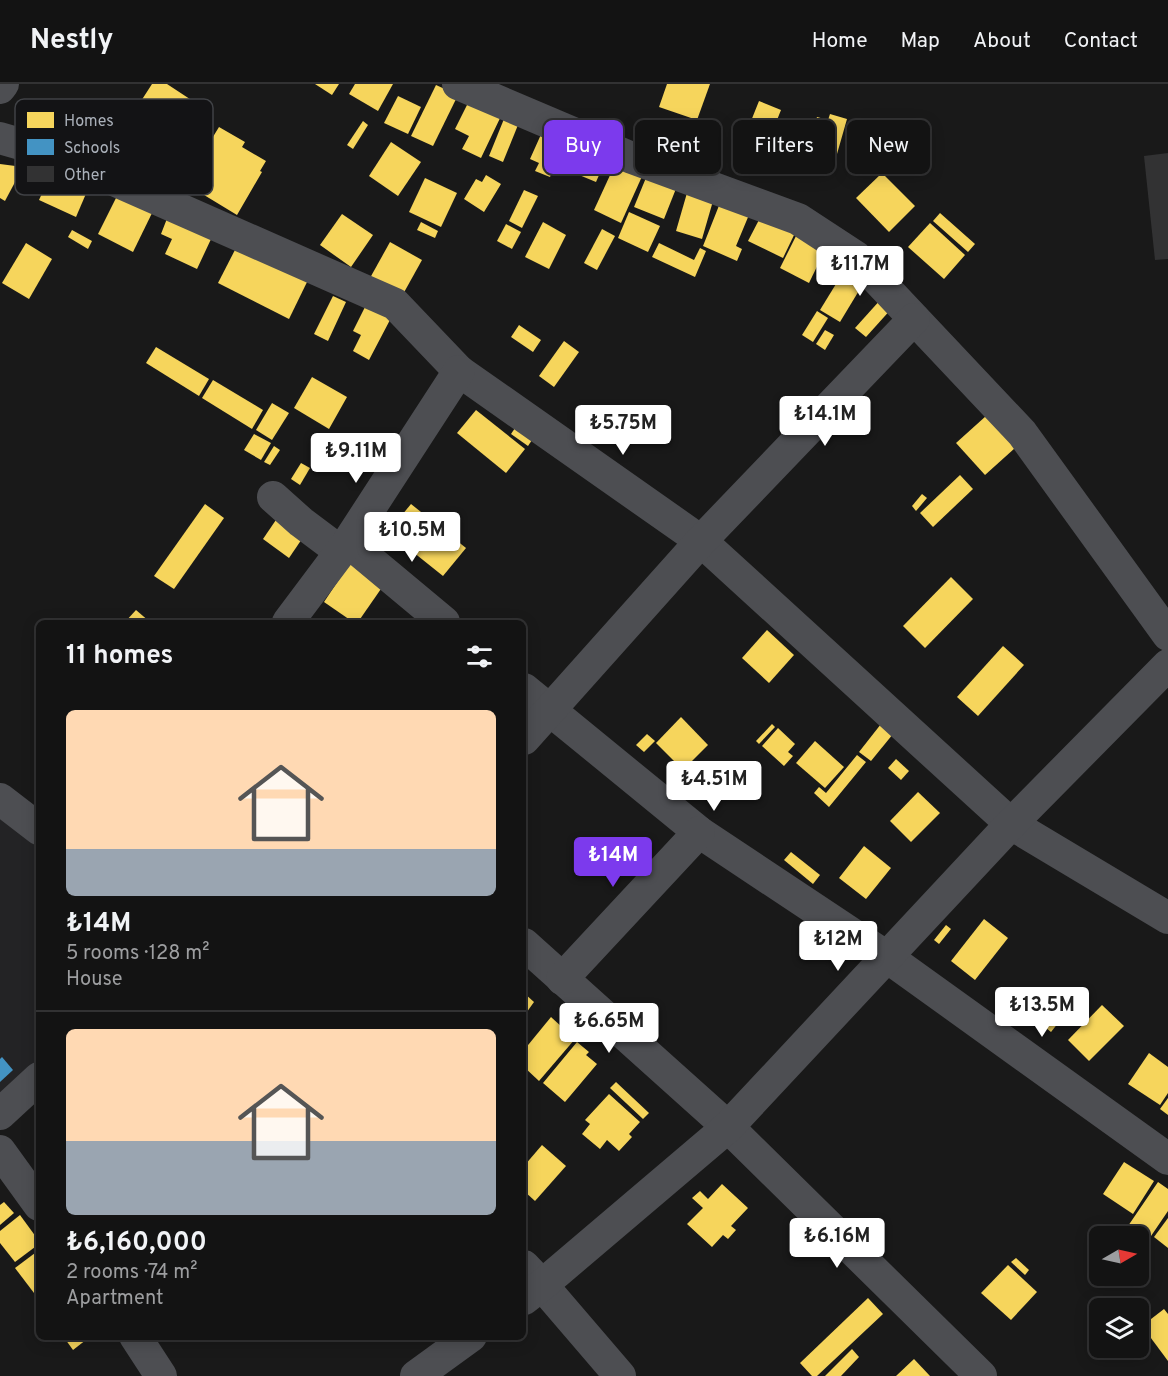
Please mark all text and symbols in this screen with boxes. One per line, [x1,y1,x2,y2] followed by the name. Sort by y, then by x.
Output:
[30,23,113,59] text: Nestly
[812,28,868,55] text: Home
[901,28,940,55] text: Map
[973,28,1031,55] text: About
[1064,28,1138,55] text: Contact
[15,99,213,195] legend
[64,112,114,132] text: Homes
[544,120,623,174] chip: Buy
[635,120,721,174] chip: Rent
[733,120,835,174] chip: Filters
[847,120,930,174] chip: New
[64,139,120,159] text: Schools
[64,166,106,186] text: Other
[811,246,909,297] pin: ₺11.7M
[830,252,890,278] text: ₺11.7M
[776,396,874,447] pin: ₺14.1M
[794,402,856,428] text: ₺14.1M
[574,405,672,456] pin: ₺5.75M
[589,411,657,437] text: ₺5.75M
[307,433,405,484] pin: ₺9.11M
[325,439,387,465] text: ₺9.11M
[363,512,461,563] pin: ₺10.5M
[378,518,446,544] text: ₺10.5M
[66,640,173,673] text: 11 homes
[463,640,496,673] icon: filters
[227,749,335,857] icon: home
[665,761,763,812] pin: ₺4.51M
[680,767,748,793] text: ₺4.51M
[577,837,649,888] pin: ₺14M
[588,843,638,869] text: ₺14M
[66,908,131,941] text: ₺14M
[802,921,874,972] pin: ₺12M
[813,927,863,953] text: ₺12M
[66,941,209,967] text: 5 rooms · 128 m²
[66,967,122,993] text: House
[993,987,1091,1038] pin: ₺13.5M
[1009,993,1075,1019] text: ₺13.5M
[560,1003,658,1054] pin: ₺6.65M
[574,1009,645,1035] text: ₺6.65M
[227,1068,335,1176] icon: home
[788,1218,886,1269] pin: ₺6.16M
[804,1224,870,1250] text: ₺6.16M
[1089,1226,1149,1286] north arrow
[1089,1226,1149,1358] map controls
[66,1227,207,1260] text: ₺6,160,000
[66,1260,197,1286] text: 2 rooms · 74 m²
[66,1286,164,1312] text: Apartment
[1089,1298,1149,1358] button: layers

